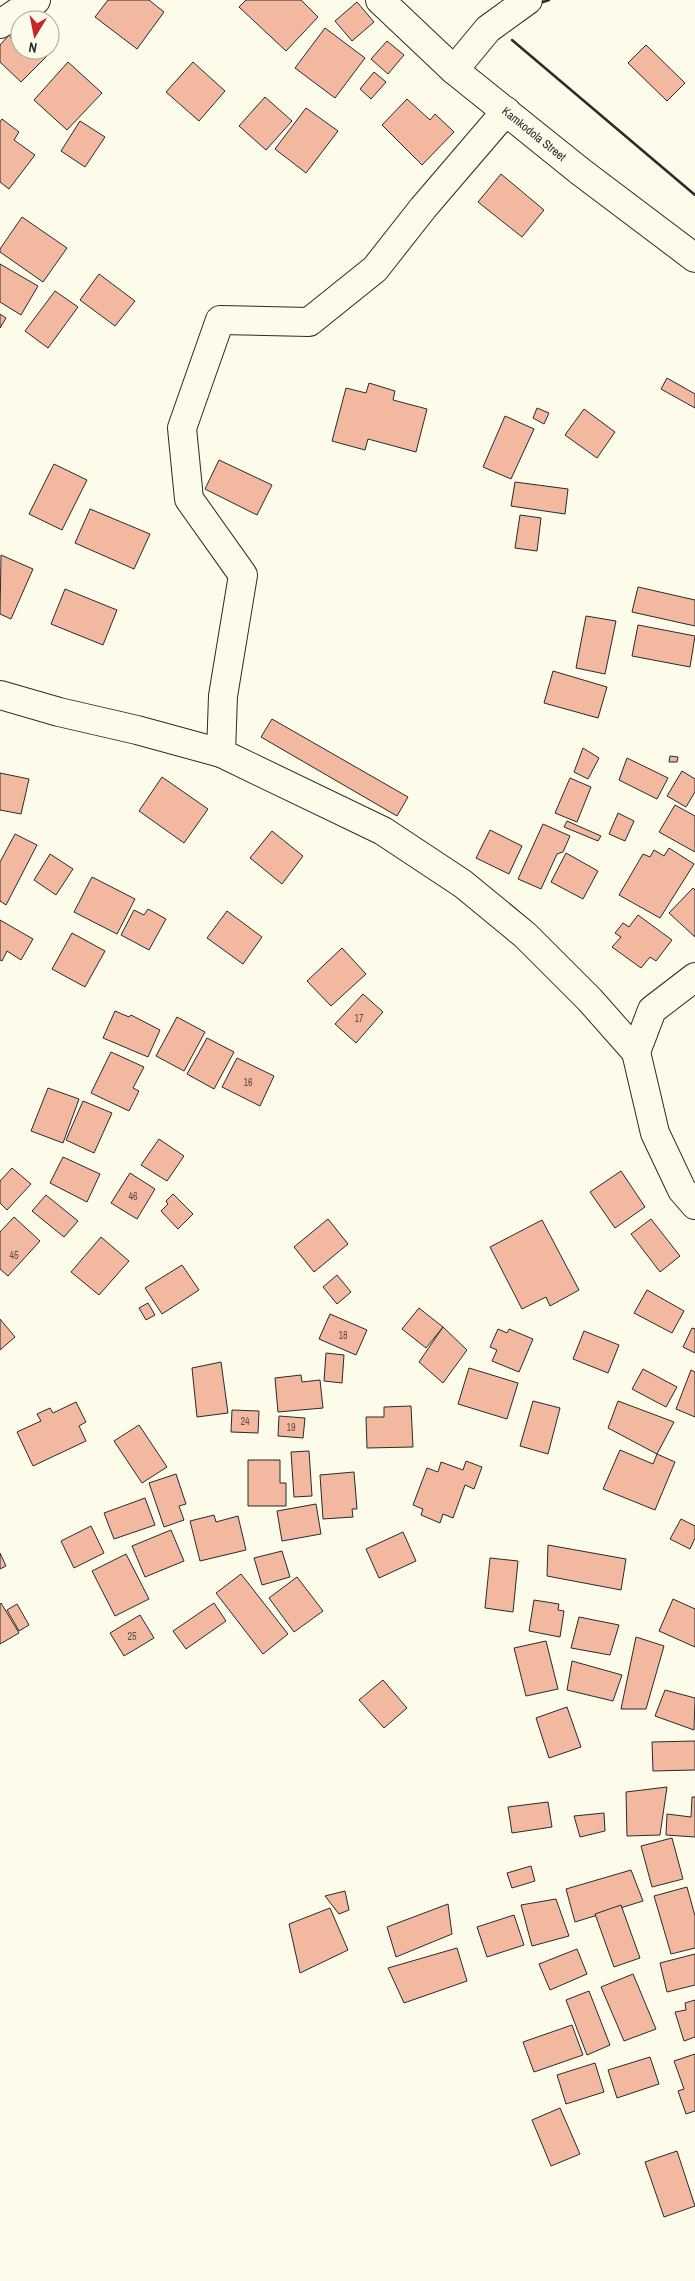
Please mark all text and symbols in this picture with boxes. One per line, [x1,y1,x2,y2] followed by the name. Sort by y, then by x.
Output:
[10,10,60,60] north arrow
[27,38,38,57] text: N
[499,103,570,165] street label: Kamkodola Street
[354,1012,364,1025] house number: 17
[243,1076,253,1089] house number: 16
[128,1190,138,1203] house number: 46
[9,1249,19,1262] house number: 45
[338,1329,348,1342] house number: 18
[240,1415,250,1428] house number: 24
[286,1421,296,1434] house number: 19
[127,1630,137,1643] house number: 25

